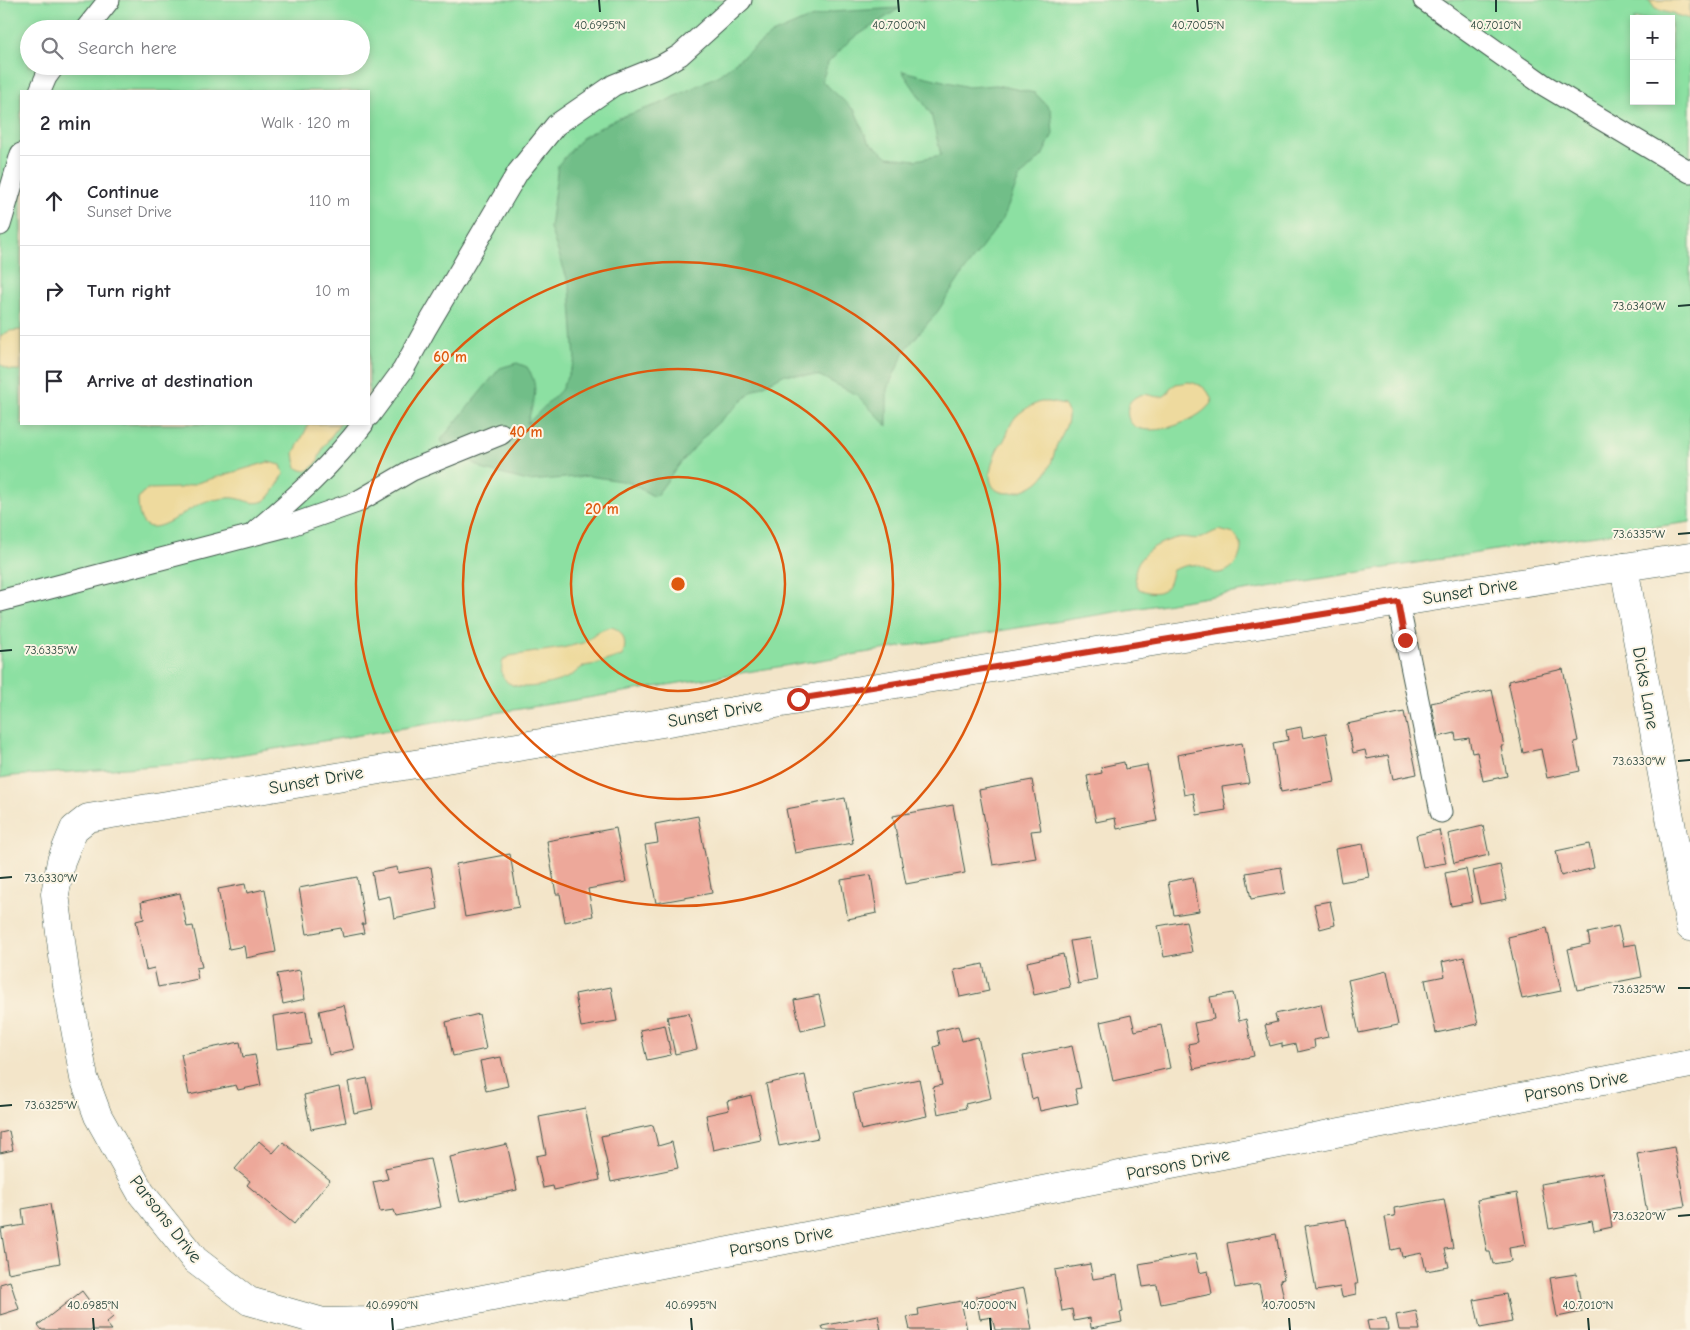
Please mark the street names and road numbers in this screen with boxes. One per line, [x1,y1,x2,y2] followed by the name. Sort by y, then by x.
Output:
[1421,574,1519,609] street label: Sunset Drive
[1628,645,1663,731] street label: Dicks Lane
[666,695,764,732] street label: Sunset Drive
[267,762,365,799] street label: Sunset Drive
[1523,1066,1630,1107] street label: Parsons Drive
[1125,1144,1232,1185] street label: Parsons Drive
[125,1172,206,1267] street label: Parsons Drive
[728,1221,835,1262] street label: Parsons Drive

